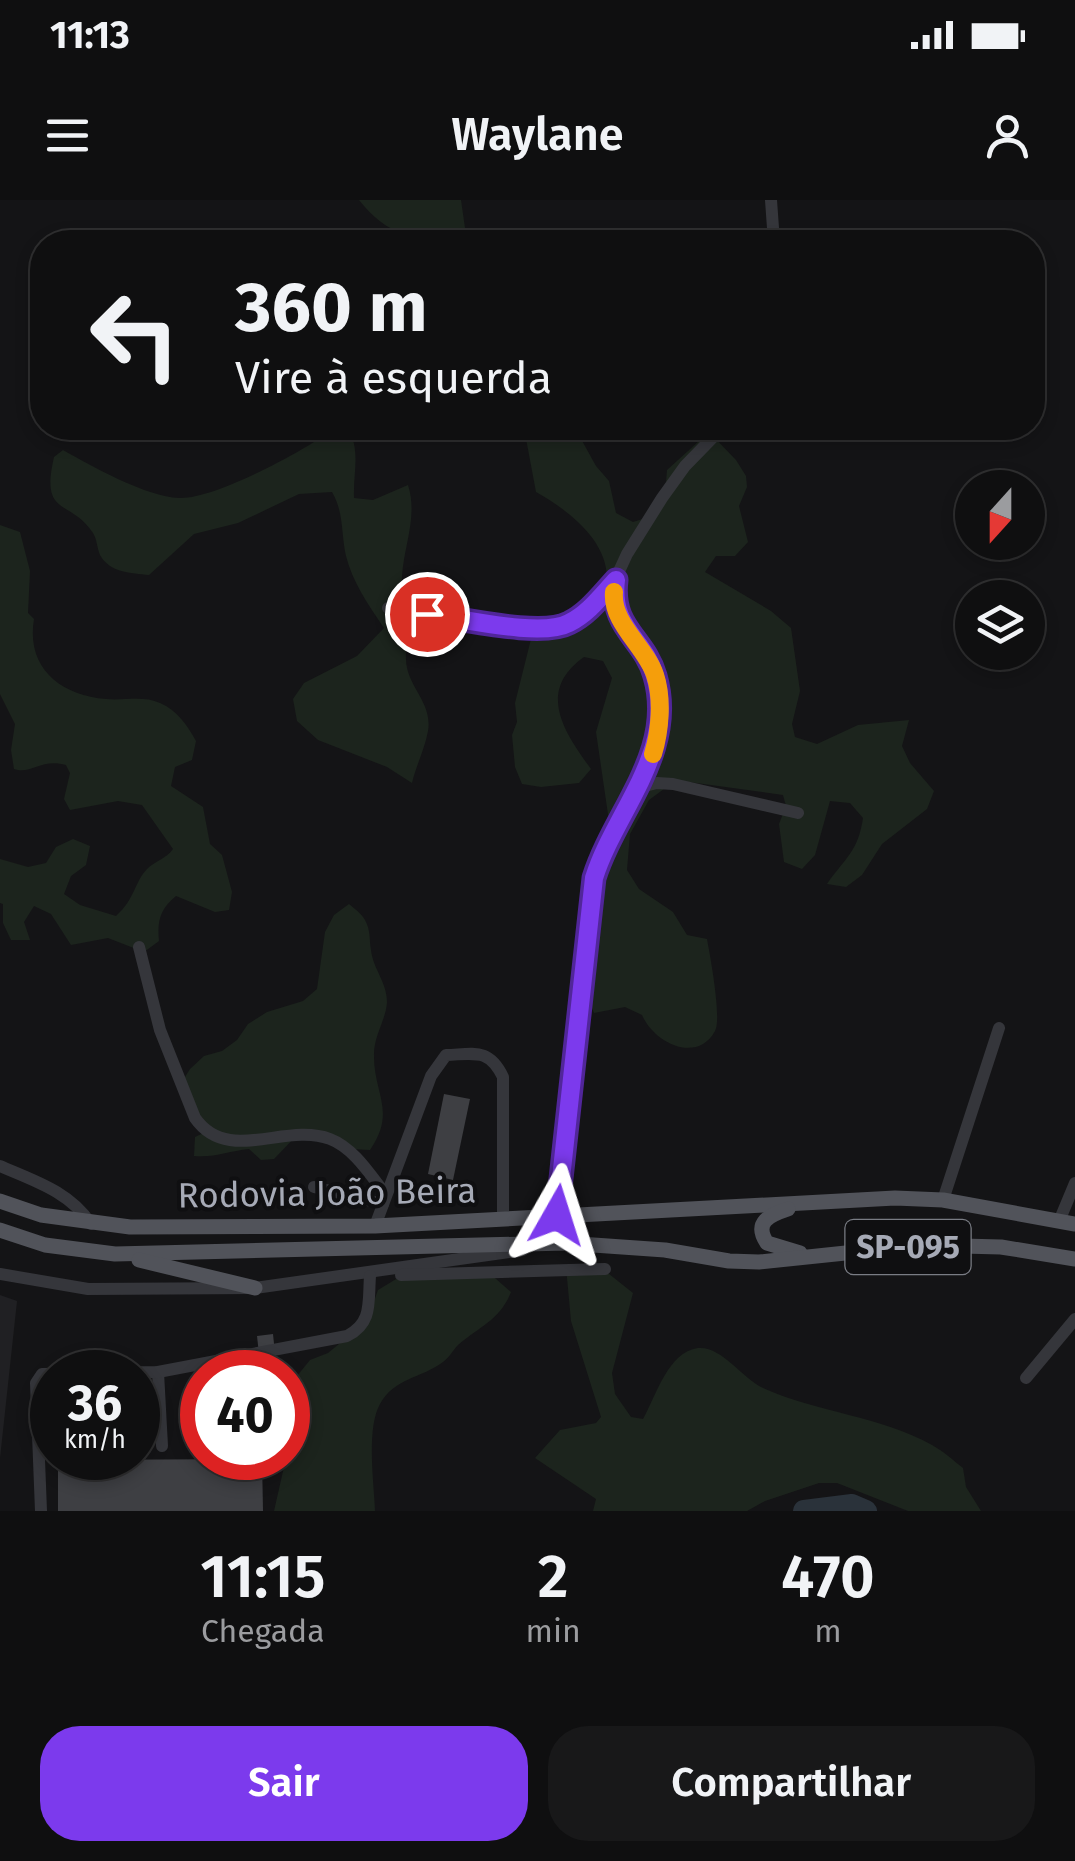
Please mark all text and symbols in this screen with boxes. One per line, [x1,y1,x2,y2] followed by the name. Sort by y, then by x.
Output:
[50,12,130,58] text: 11:13
[40,108,95,163] icon: menu
[451,108,624,162] text: Waylane
[980,108,1035,163] icon: person
[235,266,428,350] text: 360 m
[70,270,200,400] icon: left
[235,351,552,405] text: Vire à esquerda
[955,470,1045,560] north arrow
[955,470,1045,670] map controls
[385,572,470,657] pin
[955,580,1045,670] button: layers
[400,587,455,642] icon: arrive
[505,1163,609,1267] position arrow
[177,1169,477,1217] street label: Rodovia João Beira
[846,1220,970,1274] road number: SP-095
[180,1350,310,1480] speed limit sign: 40
[68,1373,122,1433] text: 36
[64,1425,126,1455] text: km/h
[200,1541,325,1613] text: 11:15
[538,1541,569,1613] text: 2
[781,1541,875,1613] text: 470
[201,1612,325,1650] text: Chegada
[526,1612,581,1650] text: min
[814,1612,842,1650] text: m
[40,1726,528,1841] button: Sair
[548,1726,1035,1841] button: Compartilhar

